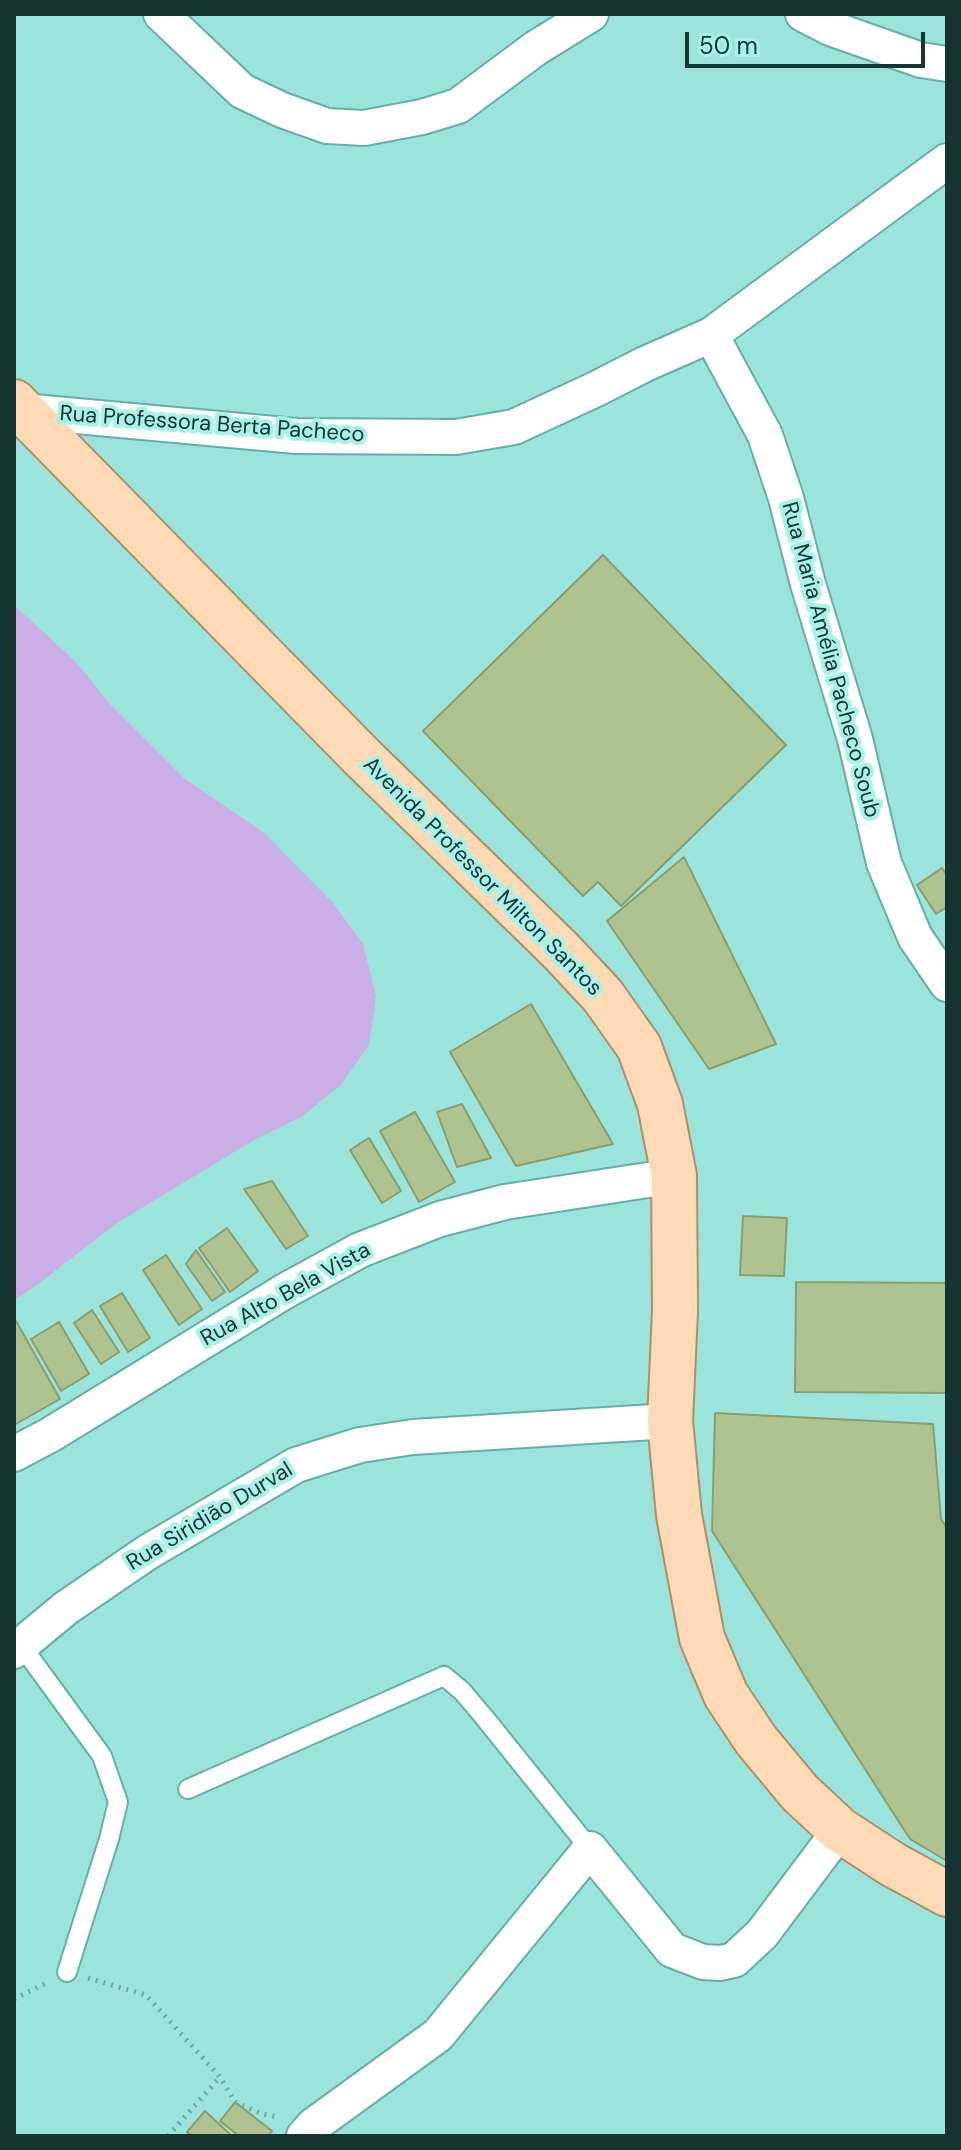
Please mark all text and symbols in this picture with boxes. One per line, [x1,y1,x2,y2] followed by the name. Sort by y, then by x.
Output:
[689,16,929,66] scale bar
[699,30,758,61] text: 50 m
[59,401,365,449] street label: Rua Professora Berta Pacheco
[775,499,885,821] street label: Rua Maria Amélia Pacheco Soub
[357,752,607,1002] street label: Avenida Professor Milton Santos
[197,1237,375,1353] street label: Rua Alto Bela Vista
[122,1457,298,1577] street label: Rua Siridião Durval

